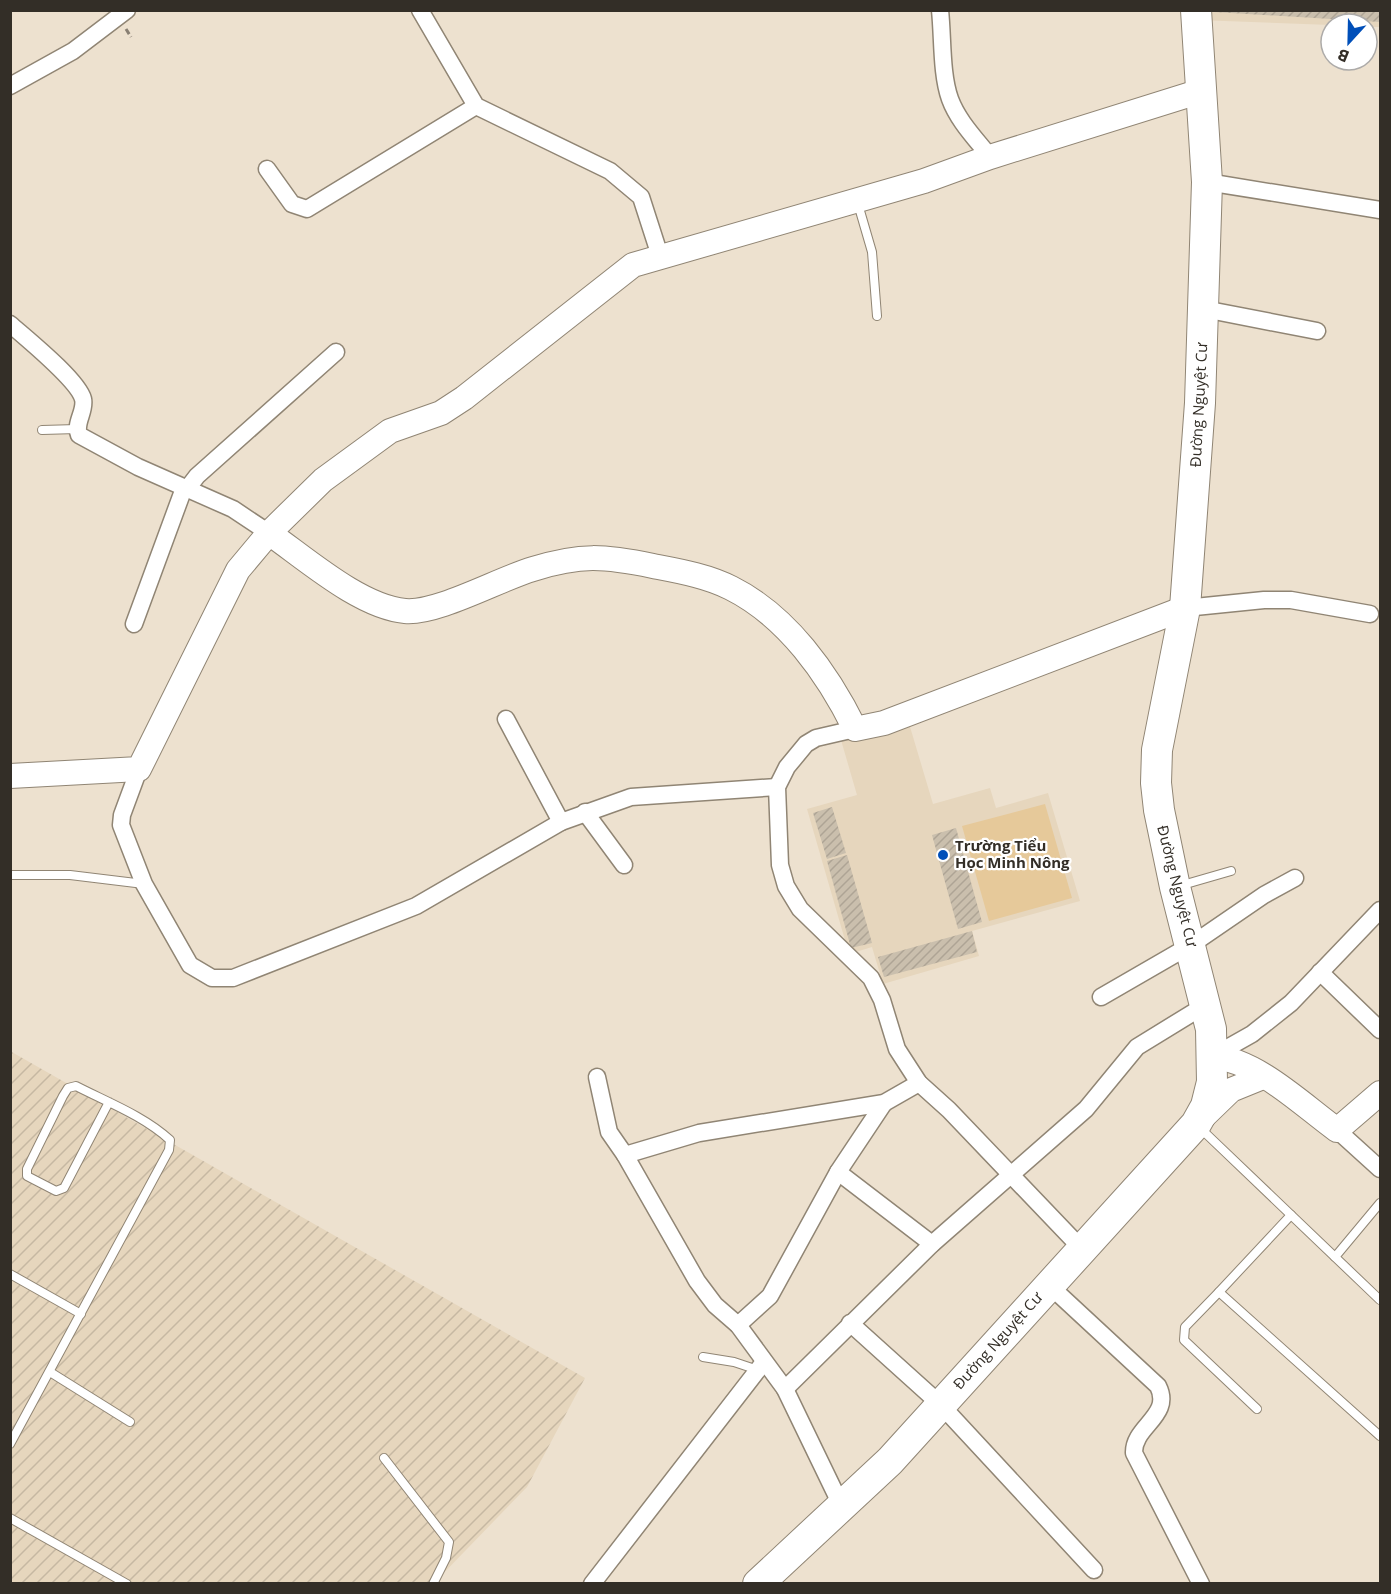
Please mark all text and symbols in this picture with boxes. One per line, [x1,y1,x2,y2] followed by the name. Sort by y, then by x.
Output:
[1319,12,1379,72] north arrow
[1334,44,1352,68] text: B
[1185,341,1211,468] street label: Đường Nguyệt Cư
[1153,823,1203,950] street label: Đường Nguyệt Cư
[955,835,1070,872] place label: Trường Tiểu Học Minh Nông
[936,848,950,862] marker: Trường Tiểu Học Minh Nông
[948,1287,1047,1393] street label: Đường Nguyệt Cư

